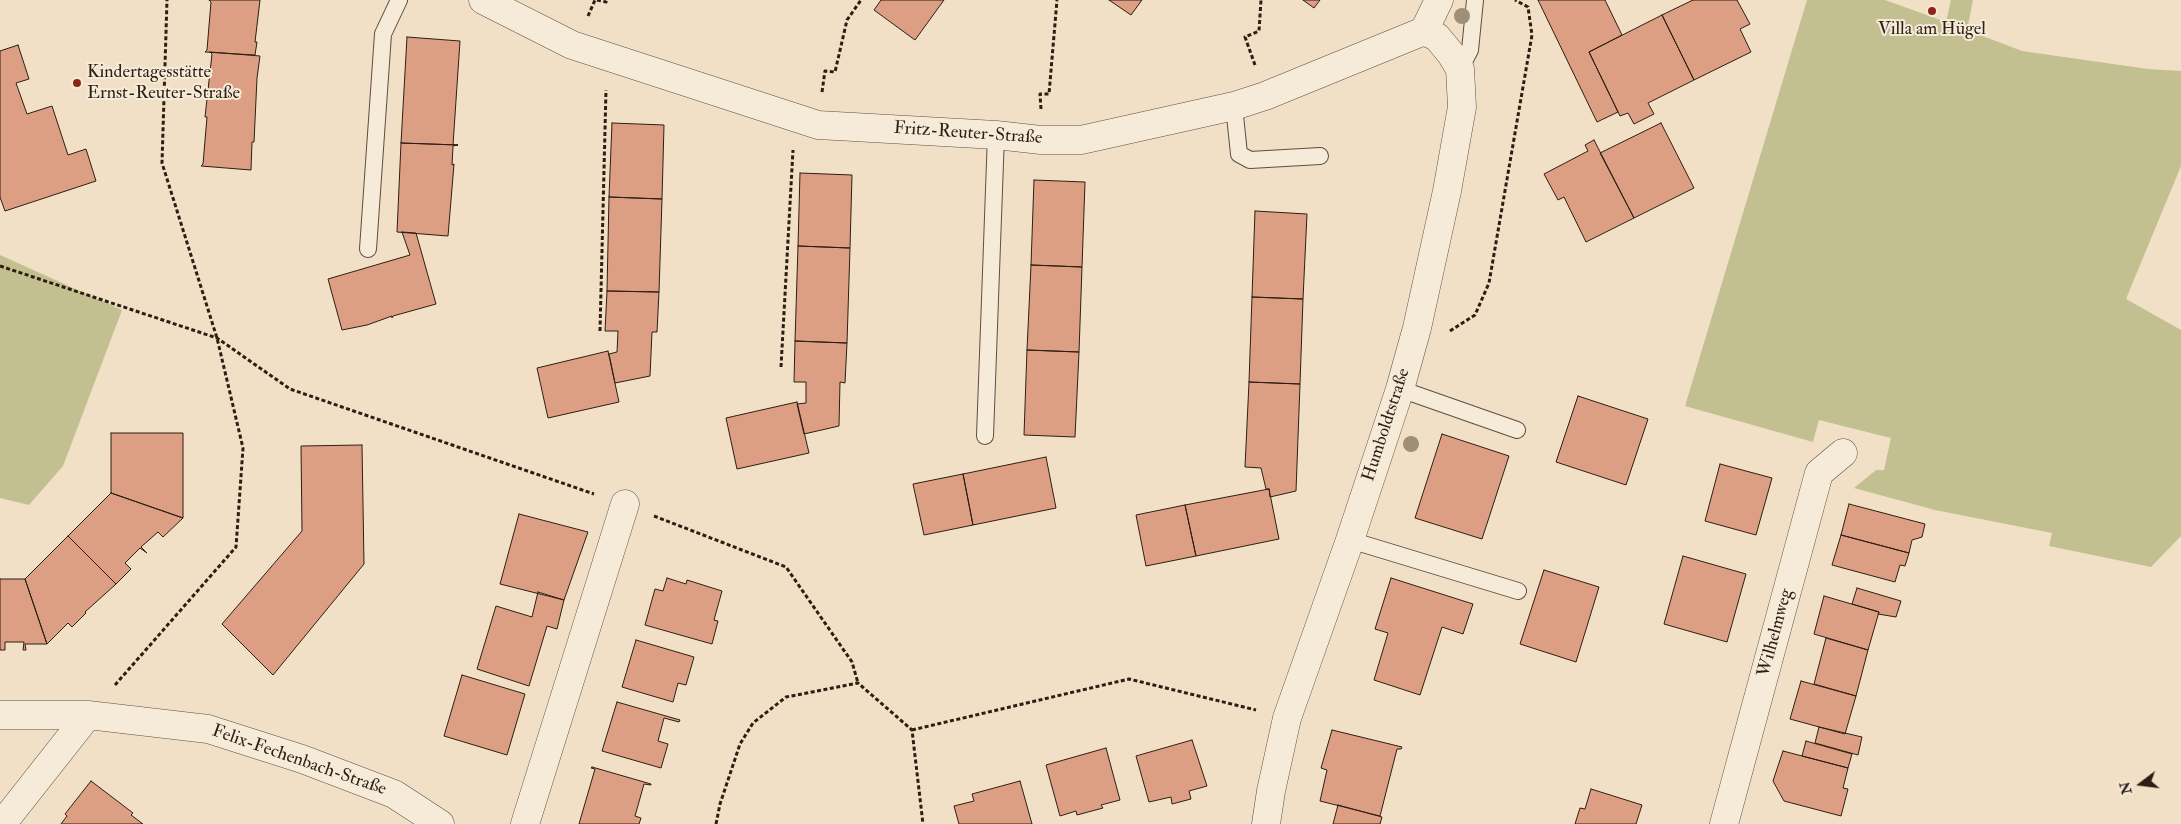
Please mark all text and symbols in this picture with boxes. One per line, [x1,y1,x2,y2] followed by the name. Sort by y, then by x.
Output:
[1926,5,1938,17] marker: Villa am Hügel
[1878,19,1986,41] place label: Villa am Hügel
[87,62,240,104] place label: Kindertagesstätte Ernst-Reuter-Straße
[71,77,83,89] marker: Kindertagesstätte Ernst-Reuter-Straße
[893,118,1043,150] street label: Fritz-Reuter-Straße
[1359,366,1415,484] street label: Humboldtstraße
[1754,587,1798,679] street label: Wilhelmweg
[209,721,389,801] street label: Felix-Fechenbach-Straße
[2116,759,2166,809] north arrow
[2116,780,2136,796] text: N

